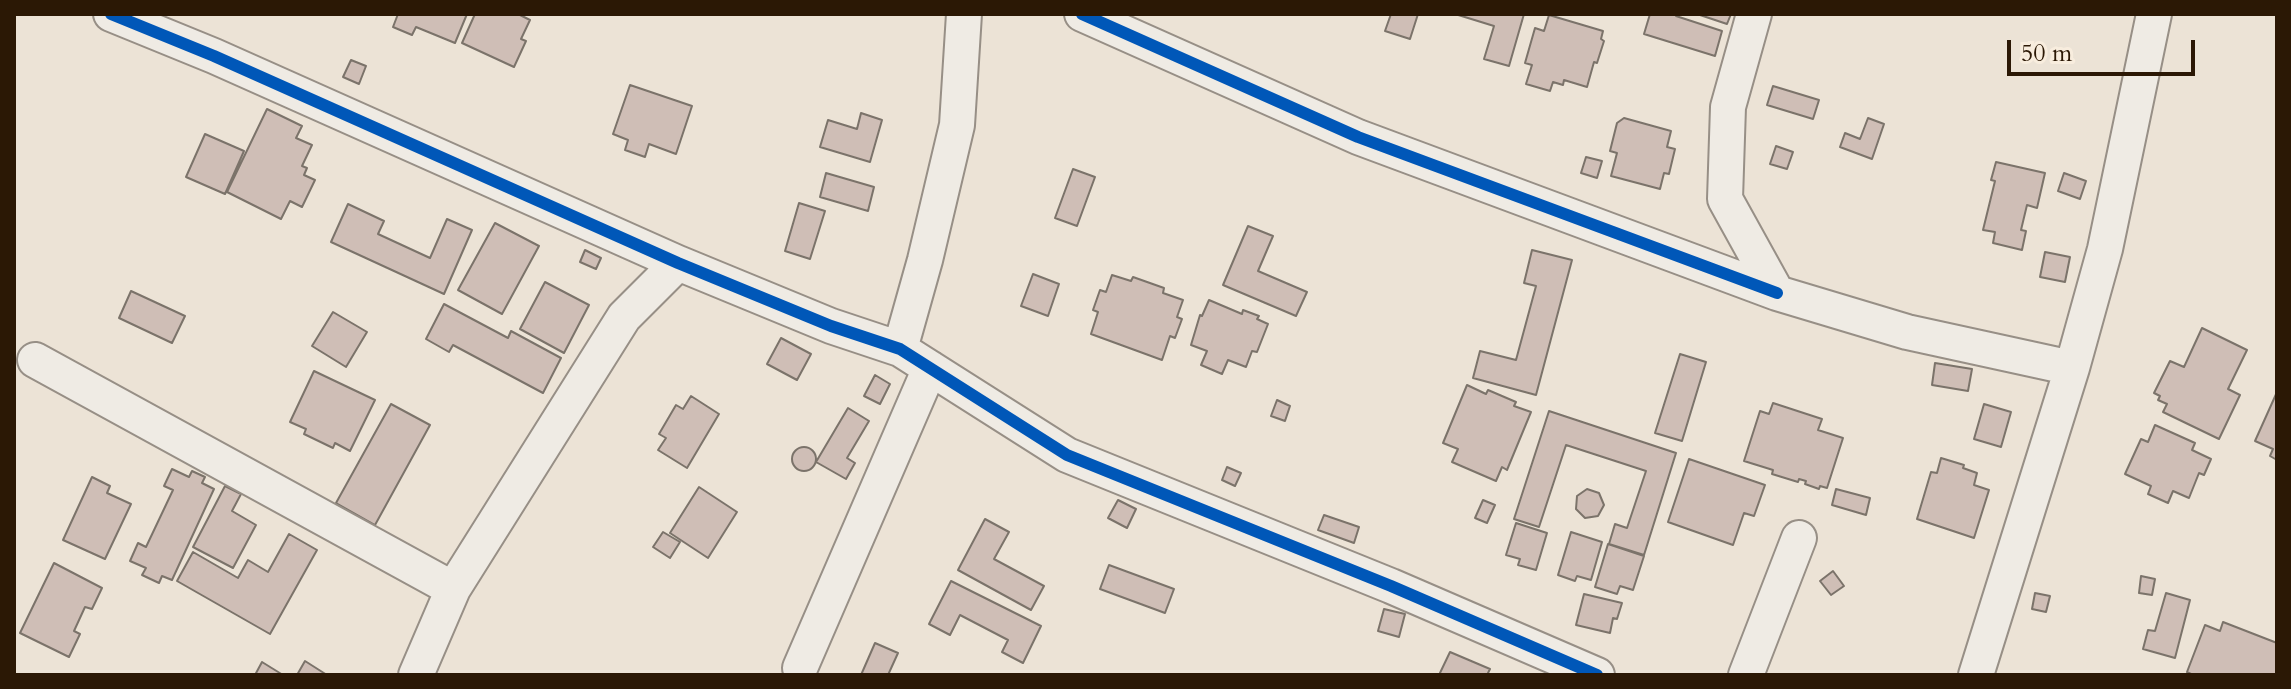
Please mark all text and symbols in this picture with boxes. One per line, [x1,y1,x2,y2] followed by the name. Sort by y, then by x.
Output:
[2011,24,2199,74] scale bar
[2021,37,2072,70] text: 50 m

